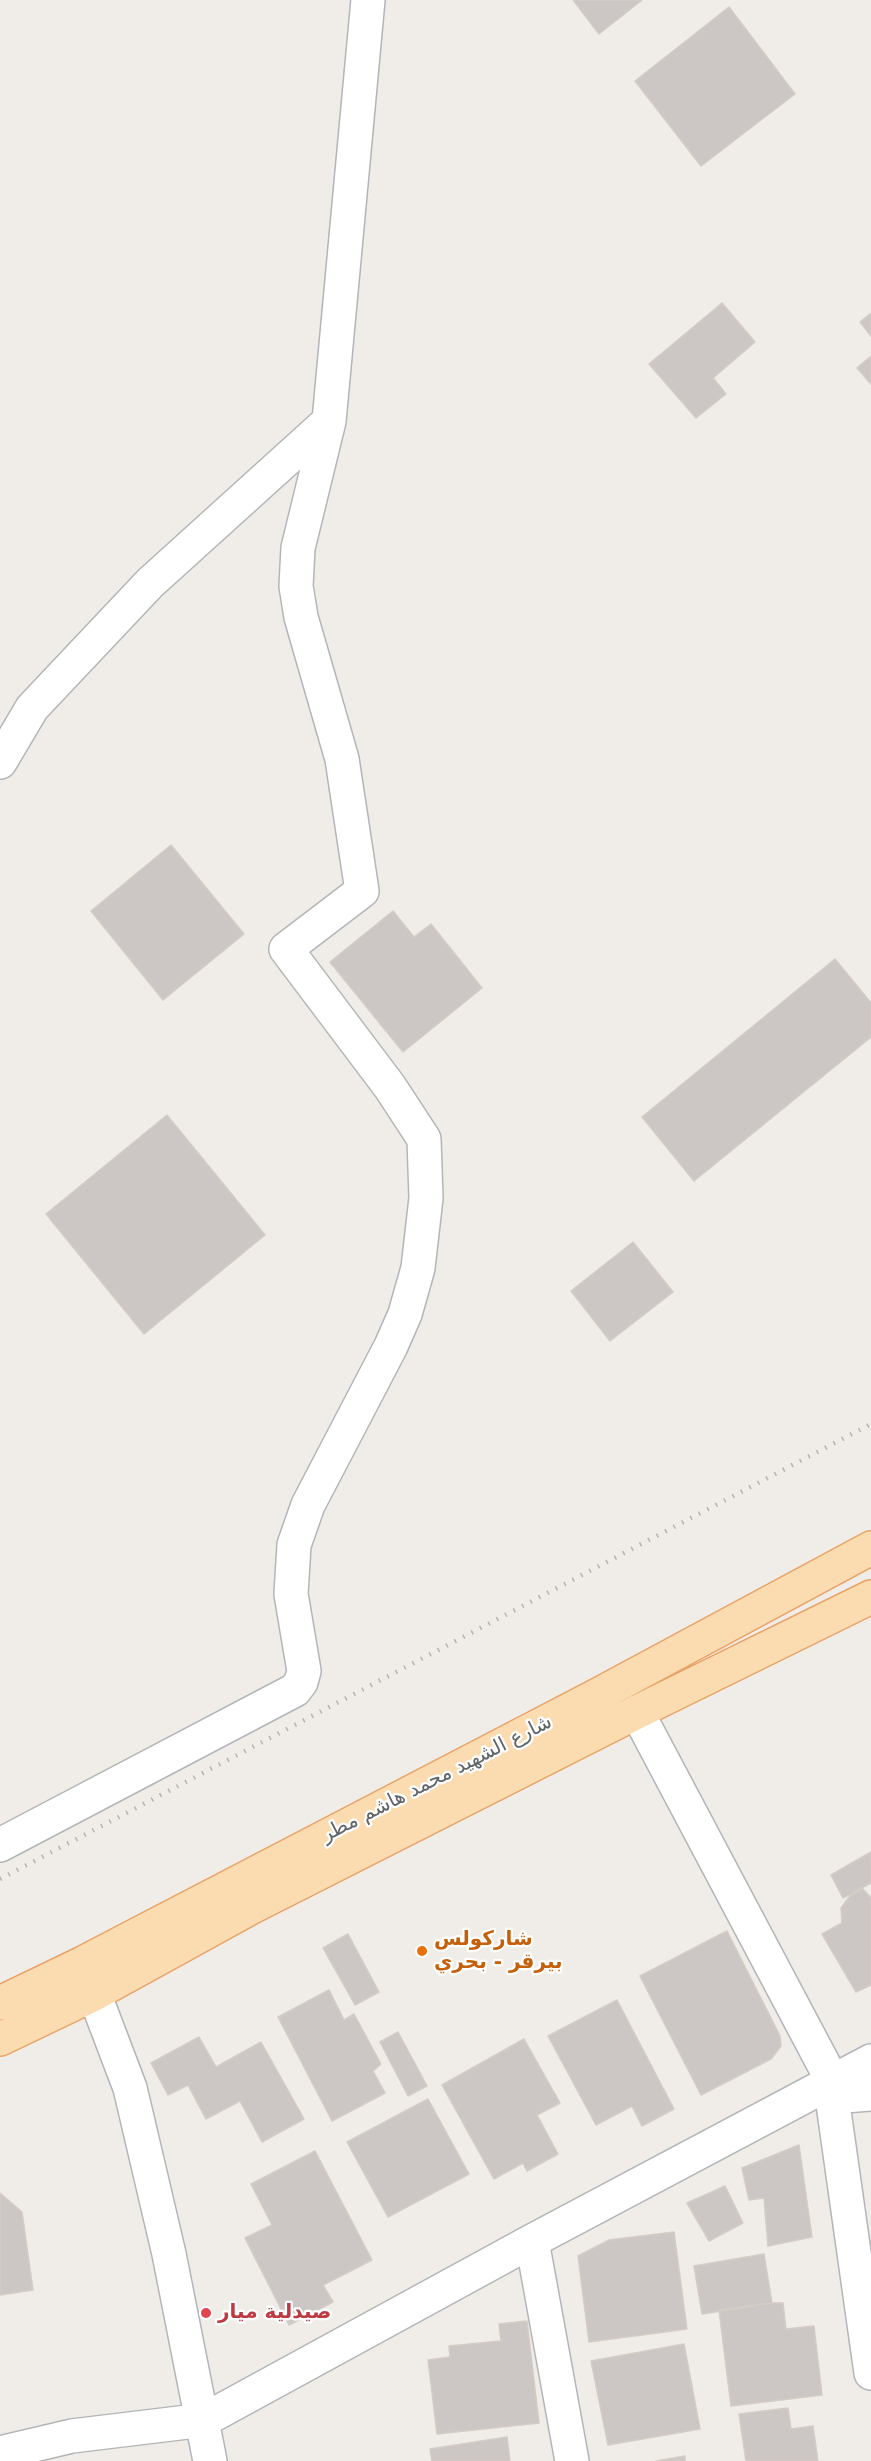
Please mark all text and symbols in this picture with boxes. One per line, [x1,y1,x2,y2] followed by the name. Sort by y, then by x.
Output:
[318,1710,556,1848] street label: شارع الشهيد محمد هاشم مطر
[434,1928,563,1975] place label: شاركولس بيرقر - بحري
[415,1944,429,1958] marker: شاركولس بيرقر - بحري
[218,2301,331,2325] place label: صيدلية ميار
[199,2306,213,2320] marker: صيدلية ميار

